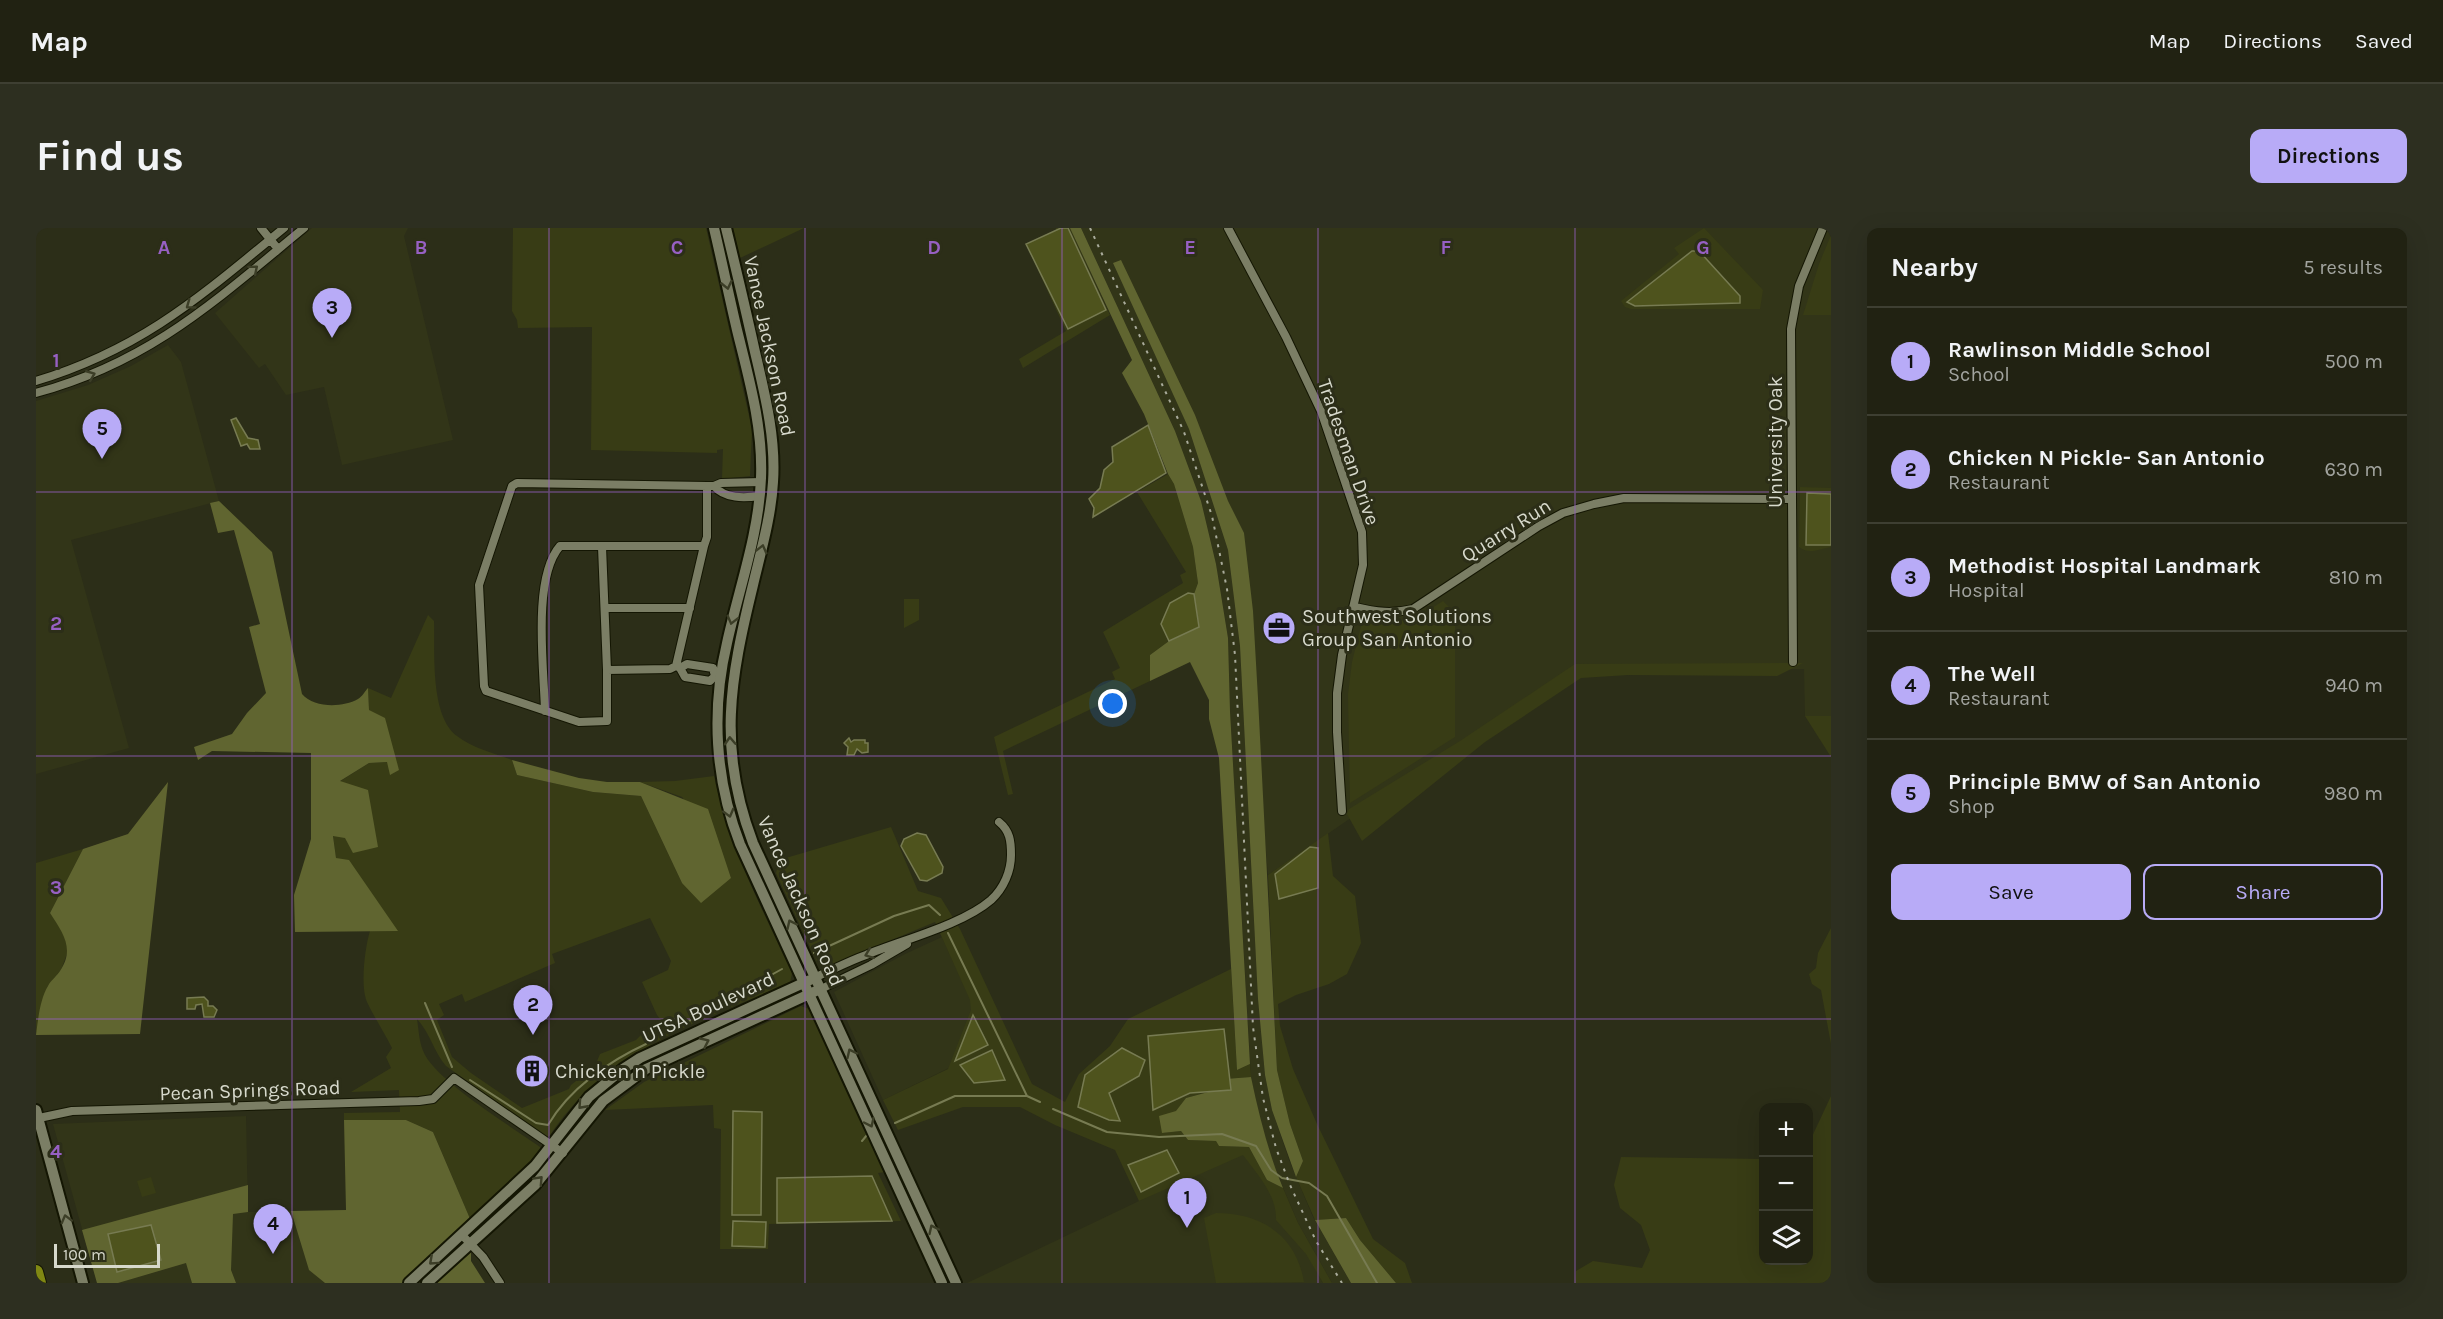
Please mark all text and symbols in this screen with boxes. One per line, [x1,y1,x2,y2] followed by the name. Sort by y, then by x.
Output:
[30,25,88,58] text: Map
[2149,29,2190,53] text: Map
[2223,29,2322,53] text: Directions
[2355,29,2413,53] text: Saved
[2250,129,2407,183] button: Directions
[36,131,184,181] text: Find us
[158,236,171,259] text: A
[415,236,427,259] text: B
[671,236,683,259] text: C
[927,236,941,259] text: D
[1184,236,1196,259] text: E
[1441,236,1452,259] text: F
[1696,236,1710,259] text: G
[1891,252,1978,283] text: Nearby
[739,254,800,438] street label: Vance Jackson Road
[2303,256,2383,279] text: 5 results
[247,265,258,276] one-way arrow
[720,280,733,290] one-way arrow
[312,288,352,338] pin: 3
[185,298,196,309] one-way arrow
[1948,337,2211,363] text: Rawlinson Middle School
[52,349,60,372] text: 1
[1907,350,1914,373] text: 1
[2325,350,2383,373] text: 500 m
[1948,363,2010,386] text: School
[85,370,96,382] one-way arrow
[1313,376,1384,528] street label: Tradesman Drive
[1764,376,1787,508] street label: University Oak
[82,410,122,459] pin: 5
[1948,445,2265,471] text: Chicken N Pickle- San Antonio
[1904,458,1917,481] text: 2
[2324,458,2383,481] text: 630 m
[1948,471,2050,494] text: Restaurant
[1457,494,1555,567] street label: Quarry Run
[754,544,767,554] one-way arrow
[1948,553,2261,579] text: Methodist Hospital Landmark
[1904,566,1917,589] text: 3
[2329,566,2383,589] text: 810 m
[1948,579,2025,602] text: Hospital
[1302,605,1492,651] place label: Southwest Solutions Group San Antonio
[1261,610,1297,646] office icon: Southwest Solutions Group San Antonio
[50,612,62,635] text: 2
[727,615,740,625] one-way arrow
[1948,661,2036,687] text: The Well
[1905,674,1916,697] text: 4
[2325,674,2383,697] text: 940 m
[1948,687,2050,710] text: Restaurant
[1098,689,1127,718] your location
[724,736,737,745] one-way arrow
[1948,769,2261,795] text: Principle BMW of San Antonio
[1905,782,1916,805] text: 5
[2324,782,2383,805] text: 980 m
[1948,795,1995,818] text: Shop
[722,807,735,817] one-way arrow
[753,812,848,990] street label: Vance Jackson Road
[1891,864,2131,920] button: Save
[2143,864,2383,920] button: Share
[50,876,62,899] text: 3
[786,920,798,931] one-way arrow
[864,947,875,959] one-way arrow
[639,967,778,1048] street label: UTSA Boulevard
[514,986,552,1035] pin: 2
[698,1037,709,1049] one-way arrow
[846,1048,858,1059] one-way arrow
[514,1053,550,1089] building icon: Chicken n Pickle
[555,1060,705,1083] place label: Chicken n Pickle
[159,1076,341,1105] street label: Pecan Springs Road
[578,1098,589,1109] one-way arrow
[1759,1103,1813,1265] map controls
[1759,1103,1813,1157] button: +
[862,1117,874,1128] one-way arrow
[50,1140,62,1163] text: 4
[1759,1157,1813,1211] button: −
[532,1176,543,1186] one-way arrow
[1168,1178,1206,1228] pin: 1
[254,1204,292,1254] pin: 4
[1759,1211,1813,1265] button: layers
[61,1214,73,1225] one-way arrow
[928,1225,940,1236] one-way arrow
[54,1241,160,1268] scale bar
[63,1245,106,1264] text: 100 m
[429,1254,440,1265] one-way arrow

